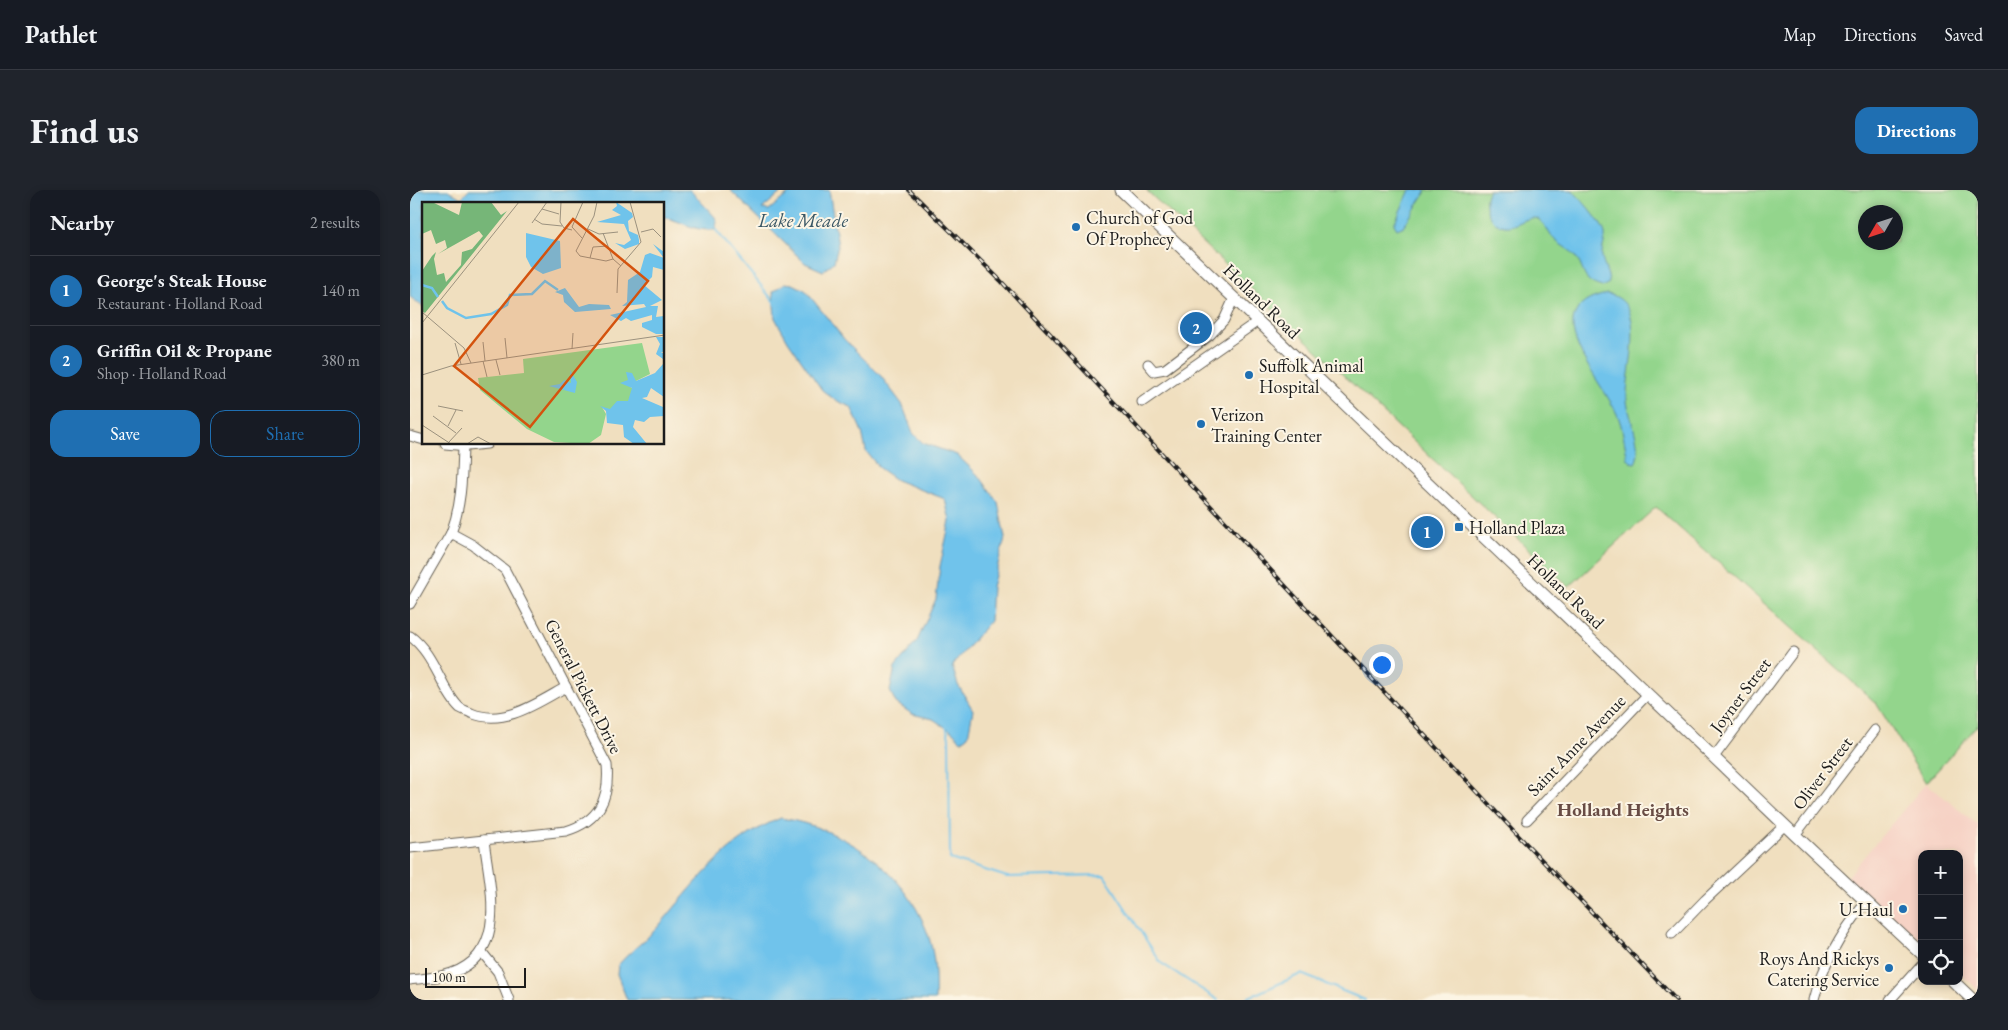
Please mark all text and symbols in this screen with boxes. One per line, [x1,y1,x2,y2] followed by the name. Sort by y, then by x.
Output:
[25,19,97,50] text: Pathlet
[1784,23,1816,46] text: Map
[1844,23,1916,46] text: Directions
[1944,23,1983,46] text: Saved
[1855,107,1978,154] button: Directions
[30,108,139,153] text: Find us
[422,202,665,445] inset map
[1858,205,1903,250] north arrow
[1086,206,1194,250] place label: Church of God Of Prophecy
[757,208,848,233] water label: Lake Meade
[50,209,114,236] text: Nearby
[310,212,360,233] text: 2 results
[1070,221,1082,233] marker: Church of God Of Prophecy
[1218,258,1306,344] street label: Holland Road
[97,268,267,293] text: George's Steak House
[62,280,70,301] text: 1
[321,280,360,301] text: 140 m
[97,293,262,314] text: Restaurant · Holland Road
[1180,309,1212,347] pin: 2
[97,338,272,363] text: Griffin Oil & Propane
[62,350,70,371] text: 2
[321,350,360,371] text: 380 m
[1259,354,1364,398] place label: Suffolk Animal Hospital
[97,363,226,384] text: Shop · Holland Road
[1243,369,1255,381] marker: Suffolk Animal Hospital
[1211,403,1322,447] place label: Verizon Training Center
[50,410,200,457] button: Save
[210,410,360,457] button: Share
[1195,418,1207,430] marker: Verizon Training Center
[1411,513,1443,551] pin: 1
[1469,516,1566,539] place label: Holland Plaza
[1453,521,1465,533] marker: Holland Plaza
[1522,548,1610,634] street label: Holland Road
[540,615,628,757] street label: General Pickett Drive
[1369,652,1395,678] your location
[1703,653,1776,739] street label: Joyner Street
[1522,689,1630,801] street label: Saint Anne Avenue
[1787,731,1857,814] street label: Oliver Street
[1557,797,1689,822] district label: Holland Heights
[1918,850,1963,985] map controls
[1918,850,1963,895] button: +
[1918,895,1963,940] button: −
[1839,898,1893,921] place label: U-Haul
[1897,903,1909,915] marker: U-Haul
[1918,940,1963,985] button: locate
[1759,947,1879,991] place label: Roys And Rickys Catering Service
[1883,962,1895,974] marker: Roys And Rickys Catering Service
[425,965,526,988] scale bar
[432,968,466,986] text: 100 m

